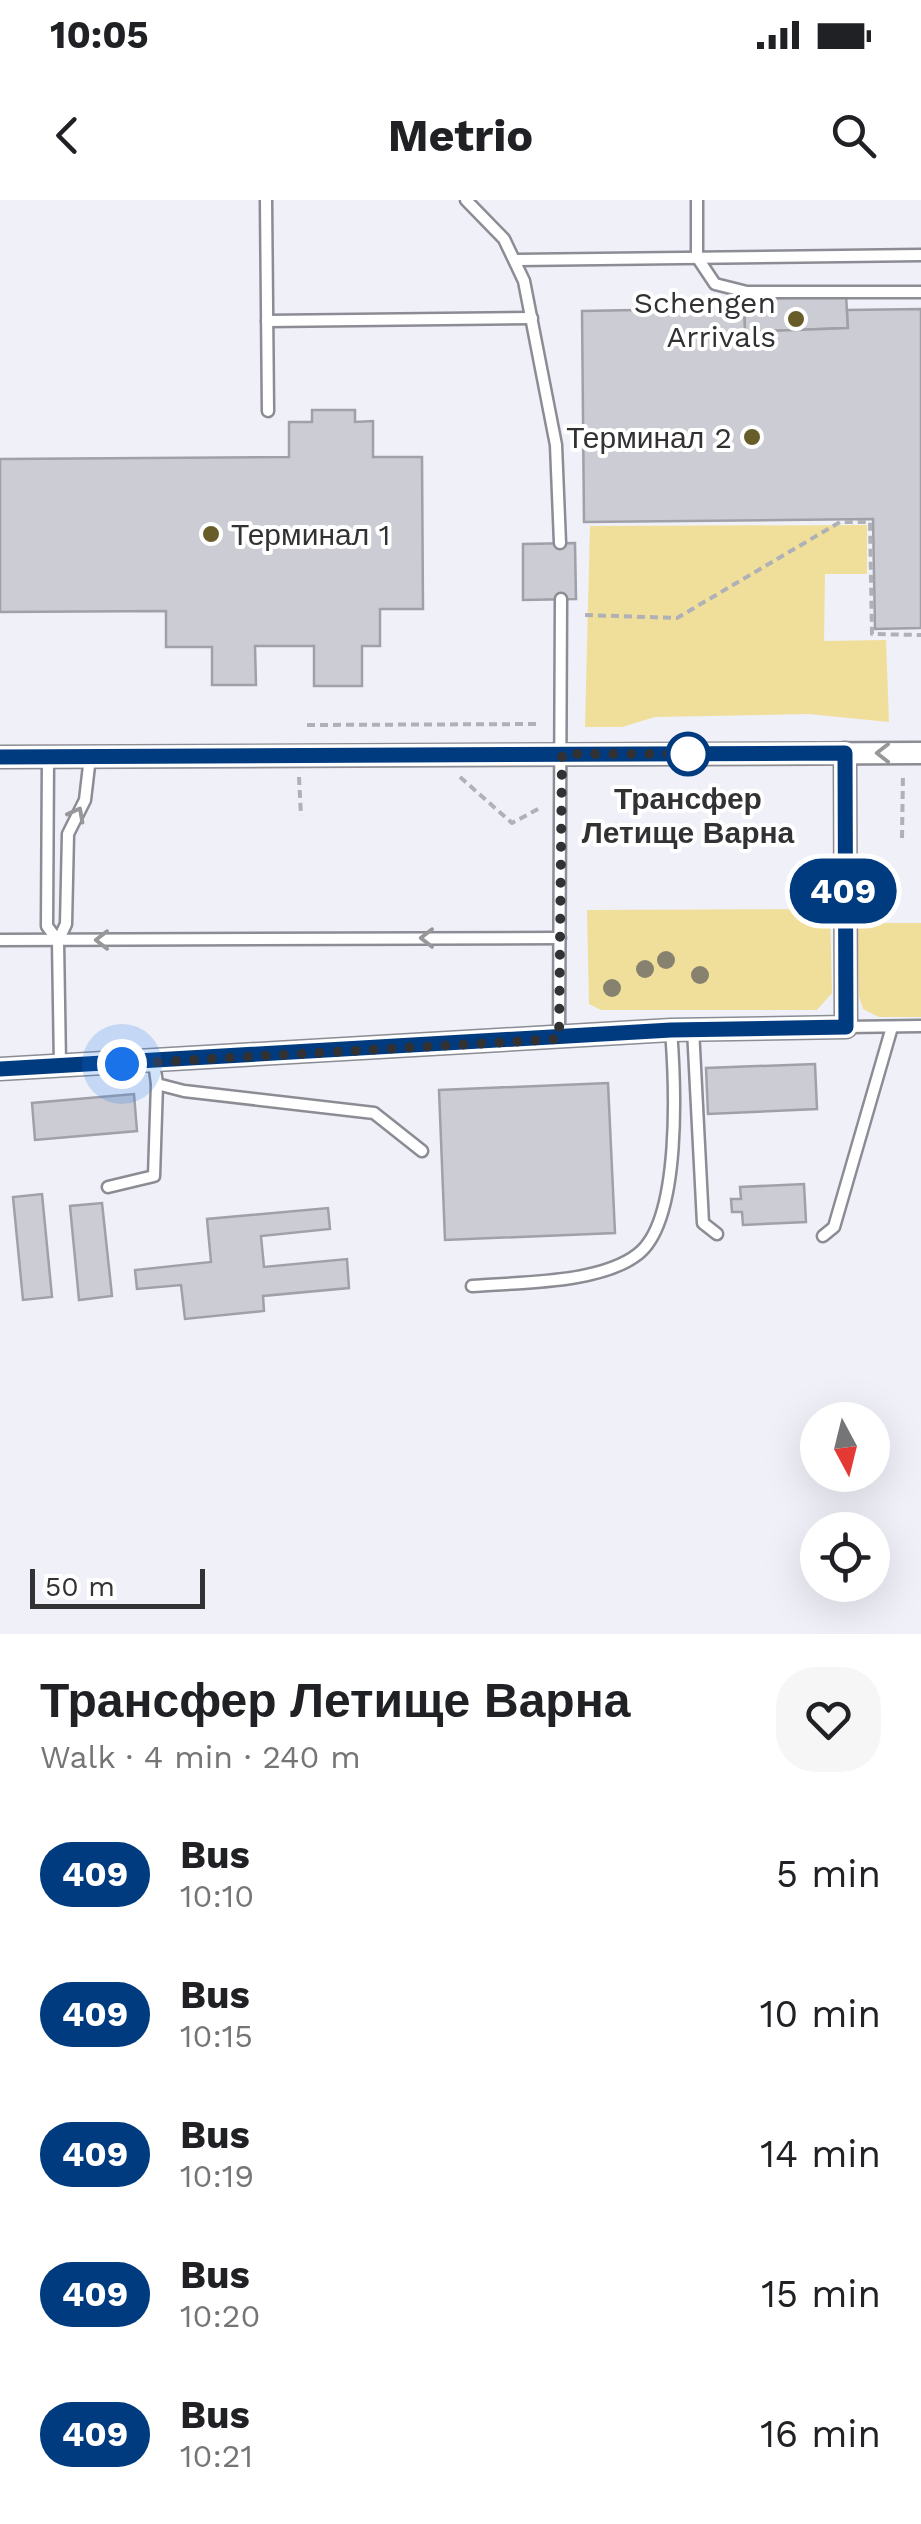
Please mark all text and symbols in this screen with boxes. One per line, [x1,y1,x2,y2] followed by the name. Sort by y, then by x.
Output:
[50,13,149,57] text: 10:05
[40,108,95,163] icon: back
[826,108,881,163] icon: search
[388,109,533,162] text: Metrio
[634,285,776,354] place label: Schengen Arrivals
[785,308,807,330] marker: Schengen Arrivals
[566,420,732,455] place label: Терминал 2
[741,426,763,448] marker: Терминал 2
[231,517,390,552] place label: Терминал 1
[200,523,222,545] marker: Терминал 1
[667,733,709,775] marker: Трансфер Летище Варна
[874,742,890,764] one-way arrow
[582,781,795,850] place label: Трансфер Летище Варна
[65,807,84,825] one-way arrow
[786,858,900,924] line badge: 409
[810,870,876,912] text: 409
[419,928,435,949] one-way arrow
[94,929,110,951] one-way arrow
[97,1039,147,1089] your location
[800,1402,890,1492] north arrow
[800,1402,890,1602] map controls
[800,1512,890,1602] button: locate
[30,1564,205,1608] scale bar
[45,1570,115,1603] text: 50 m
[776,1667,881,1772] button: heart
[40,1672,630,1729] text: Трансфер Летище Варна
[40,1738,361,1776] text: Walk · 4 min · 240 m
[180,1833,250,1877] text: Bus
[776,1852,881,1896] text: 5 min
[62,1853,128,1895] text: 409
[180,1877,254,1915] text: 10:10
[180,1973,250,2017] text: Bus
[760,1992,881,2036] text: 10 min
[62,1993,128,2035] text: 409
[180,2017,253,2055] text: 10:15
[180,2113,250,2157] text: Bus
[760,2132,881,2176] text: 14 min
[62,2133,128,2175] text: 409
[180,2157,254,2195] text: 10:19
[180,2253,250,2297] text: Bus
[761,2272,881,2316] text: 15 min
[62,2273,128,2315] text: 409
[180,2297,260,2335] text: 10:20
[180,2393,250,2437] text: Bus
[760,2412,881,2456] text: 16 min
[62,2413,128,2455] text: 409
[180,2437,253,2475] text: 10:21

